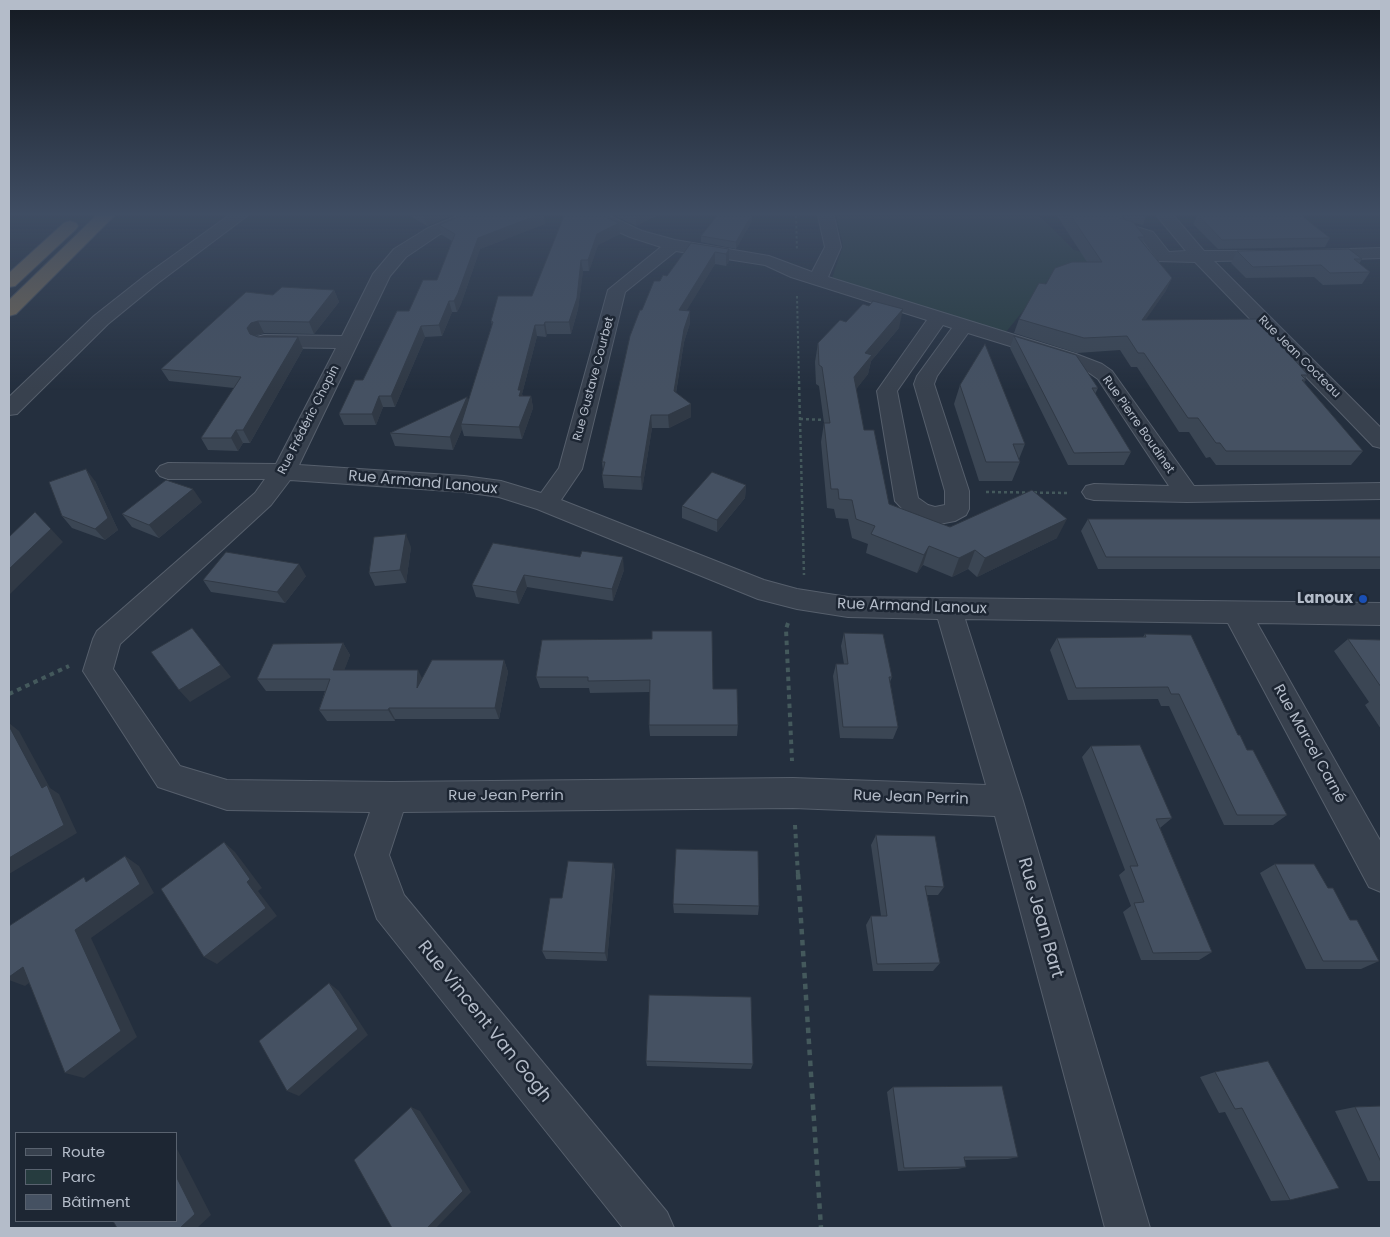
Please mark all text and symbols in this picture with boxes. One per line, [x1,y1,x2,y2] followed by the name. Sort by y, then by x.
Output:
[1255,313,1343,401] street label: Rue Jean Cocteau
[571,315,617,443] street label: Rue Gustave Courbet
[275,363,343,477] street label: Rue Frédéric Chopin
[1099,373,1177,477] street label: Rue Pierre Boudinet
[348,468,498,498] street label: Rue Armand Lanoux
[1297,590,1353,608] place label: Lanoux
[1357,593,1369,605] marker: Lanoux
[837,595,987,619] street label: Rue Armand Lanoux
[1269,681,1349,807] street label: Rue Marcel Carné
[448,787,564,805] street label: Rue Jean Perrin
[853,787,969,809] street label: Rue Jean Perrin
[1013,855,1067,981] street label: Rue Jean Bart
[412,937,556,1107] street label: Rue Vincent Van Gogh
[15,1132,178,1222] legend
[62,1141,105,1162] text: Route
[62,1166,96,1187] text: Parc
[62,1191,130,1212] text: Bâtiment

